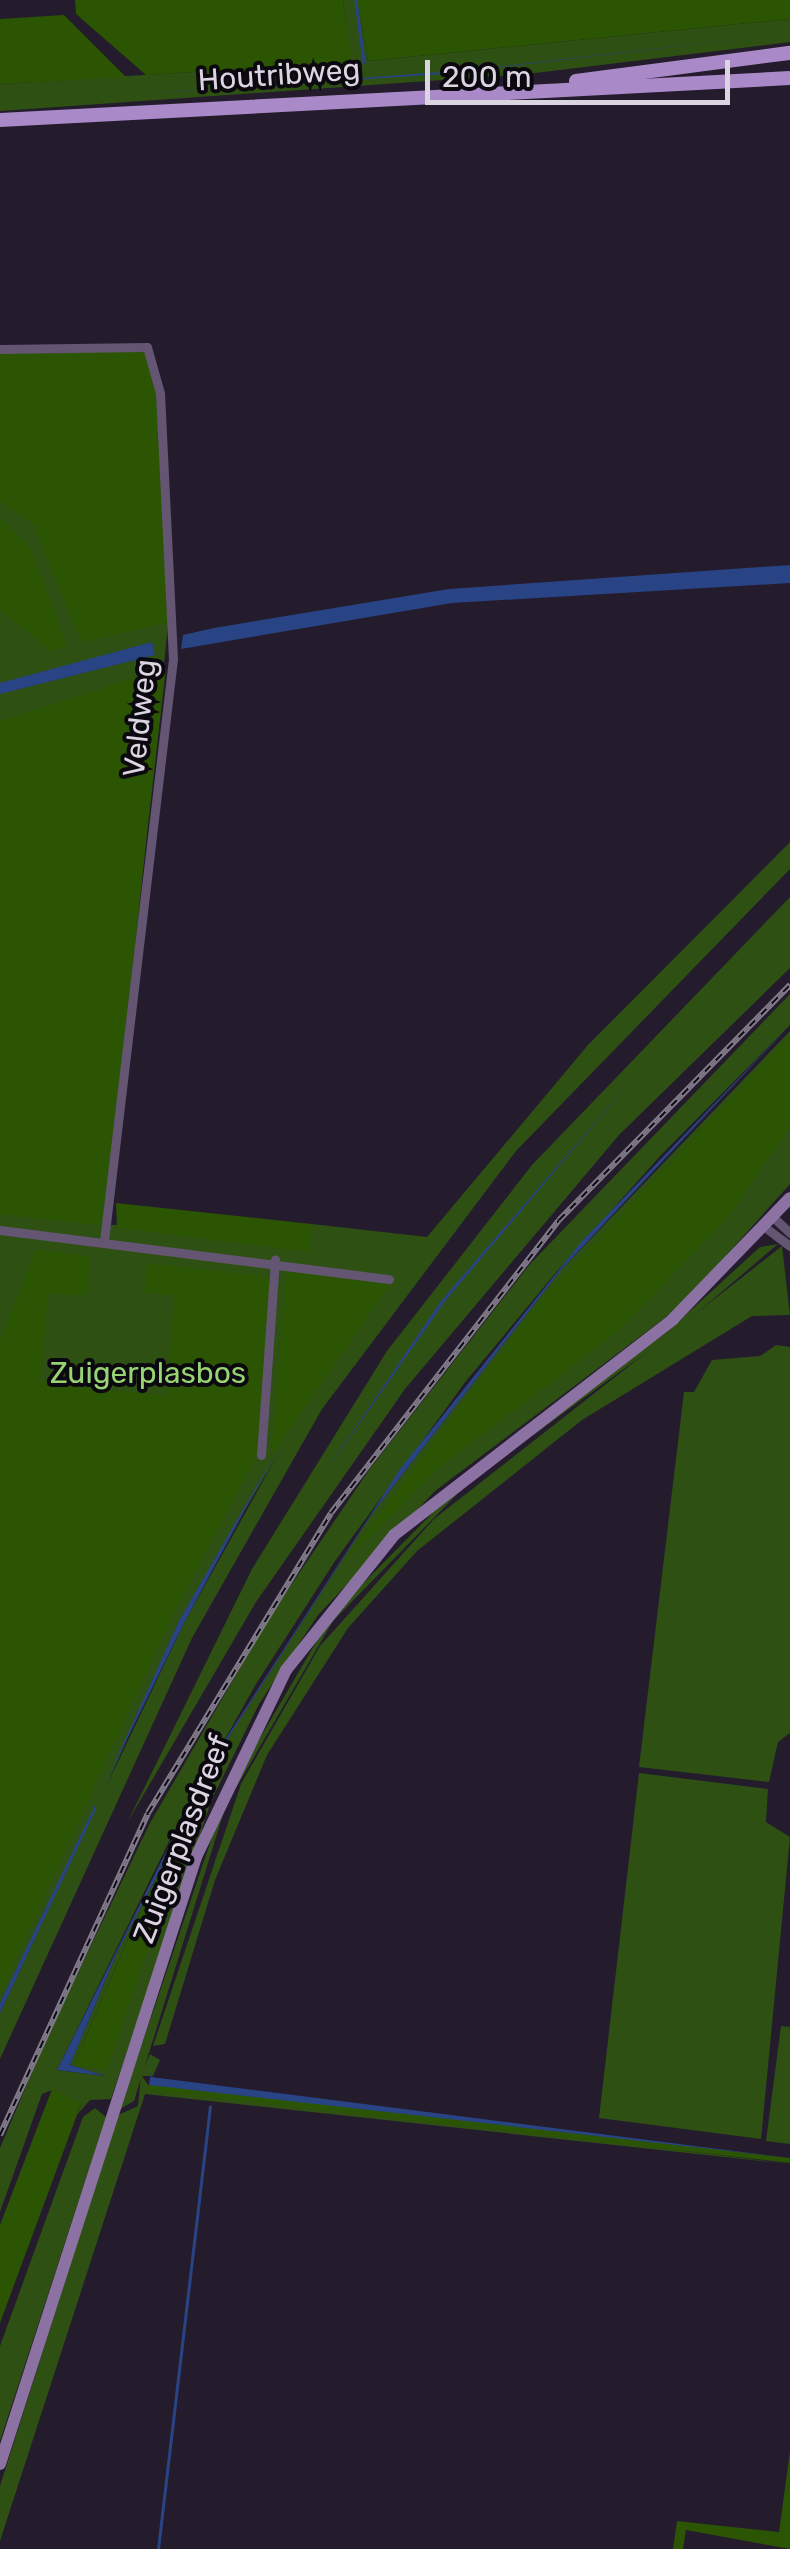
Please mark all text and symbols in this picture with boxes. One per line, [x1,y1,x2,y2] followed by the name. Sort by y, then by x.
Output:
[430,40,735,102] scale bar
[196,51,362,99] street label: Houtribweg
[442,59,532,95] text: 200 m
[116,657,164,779] street label: Veldweg
[50,1355,246,1391] park label: Zuigerplasbos
[126,1730,238,1948] street label: Zuigerplasdreef

